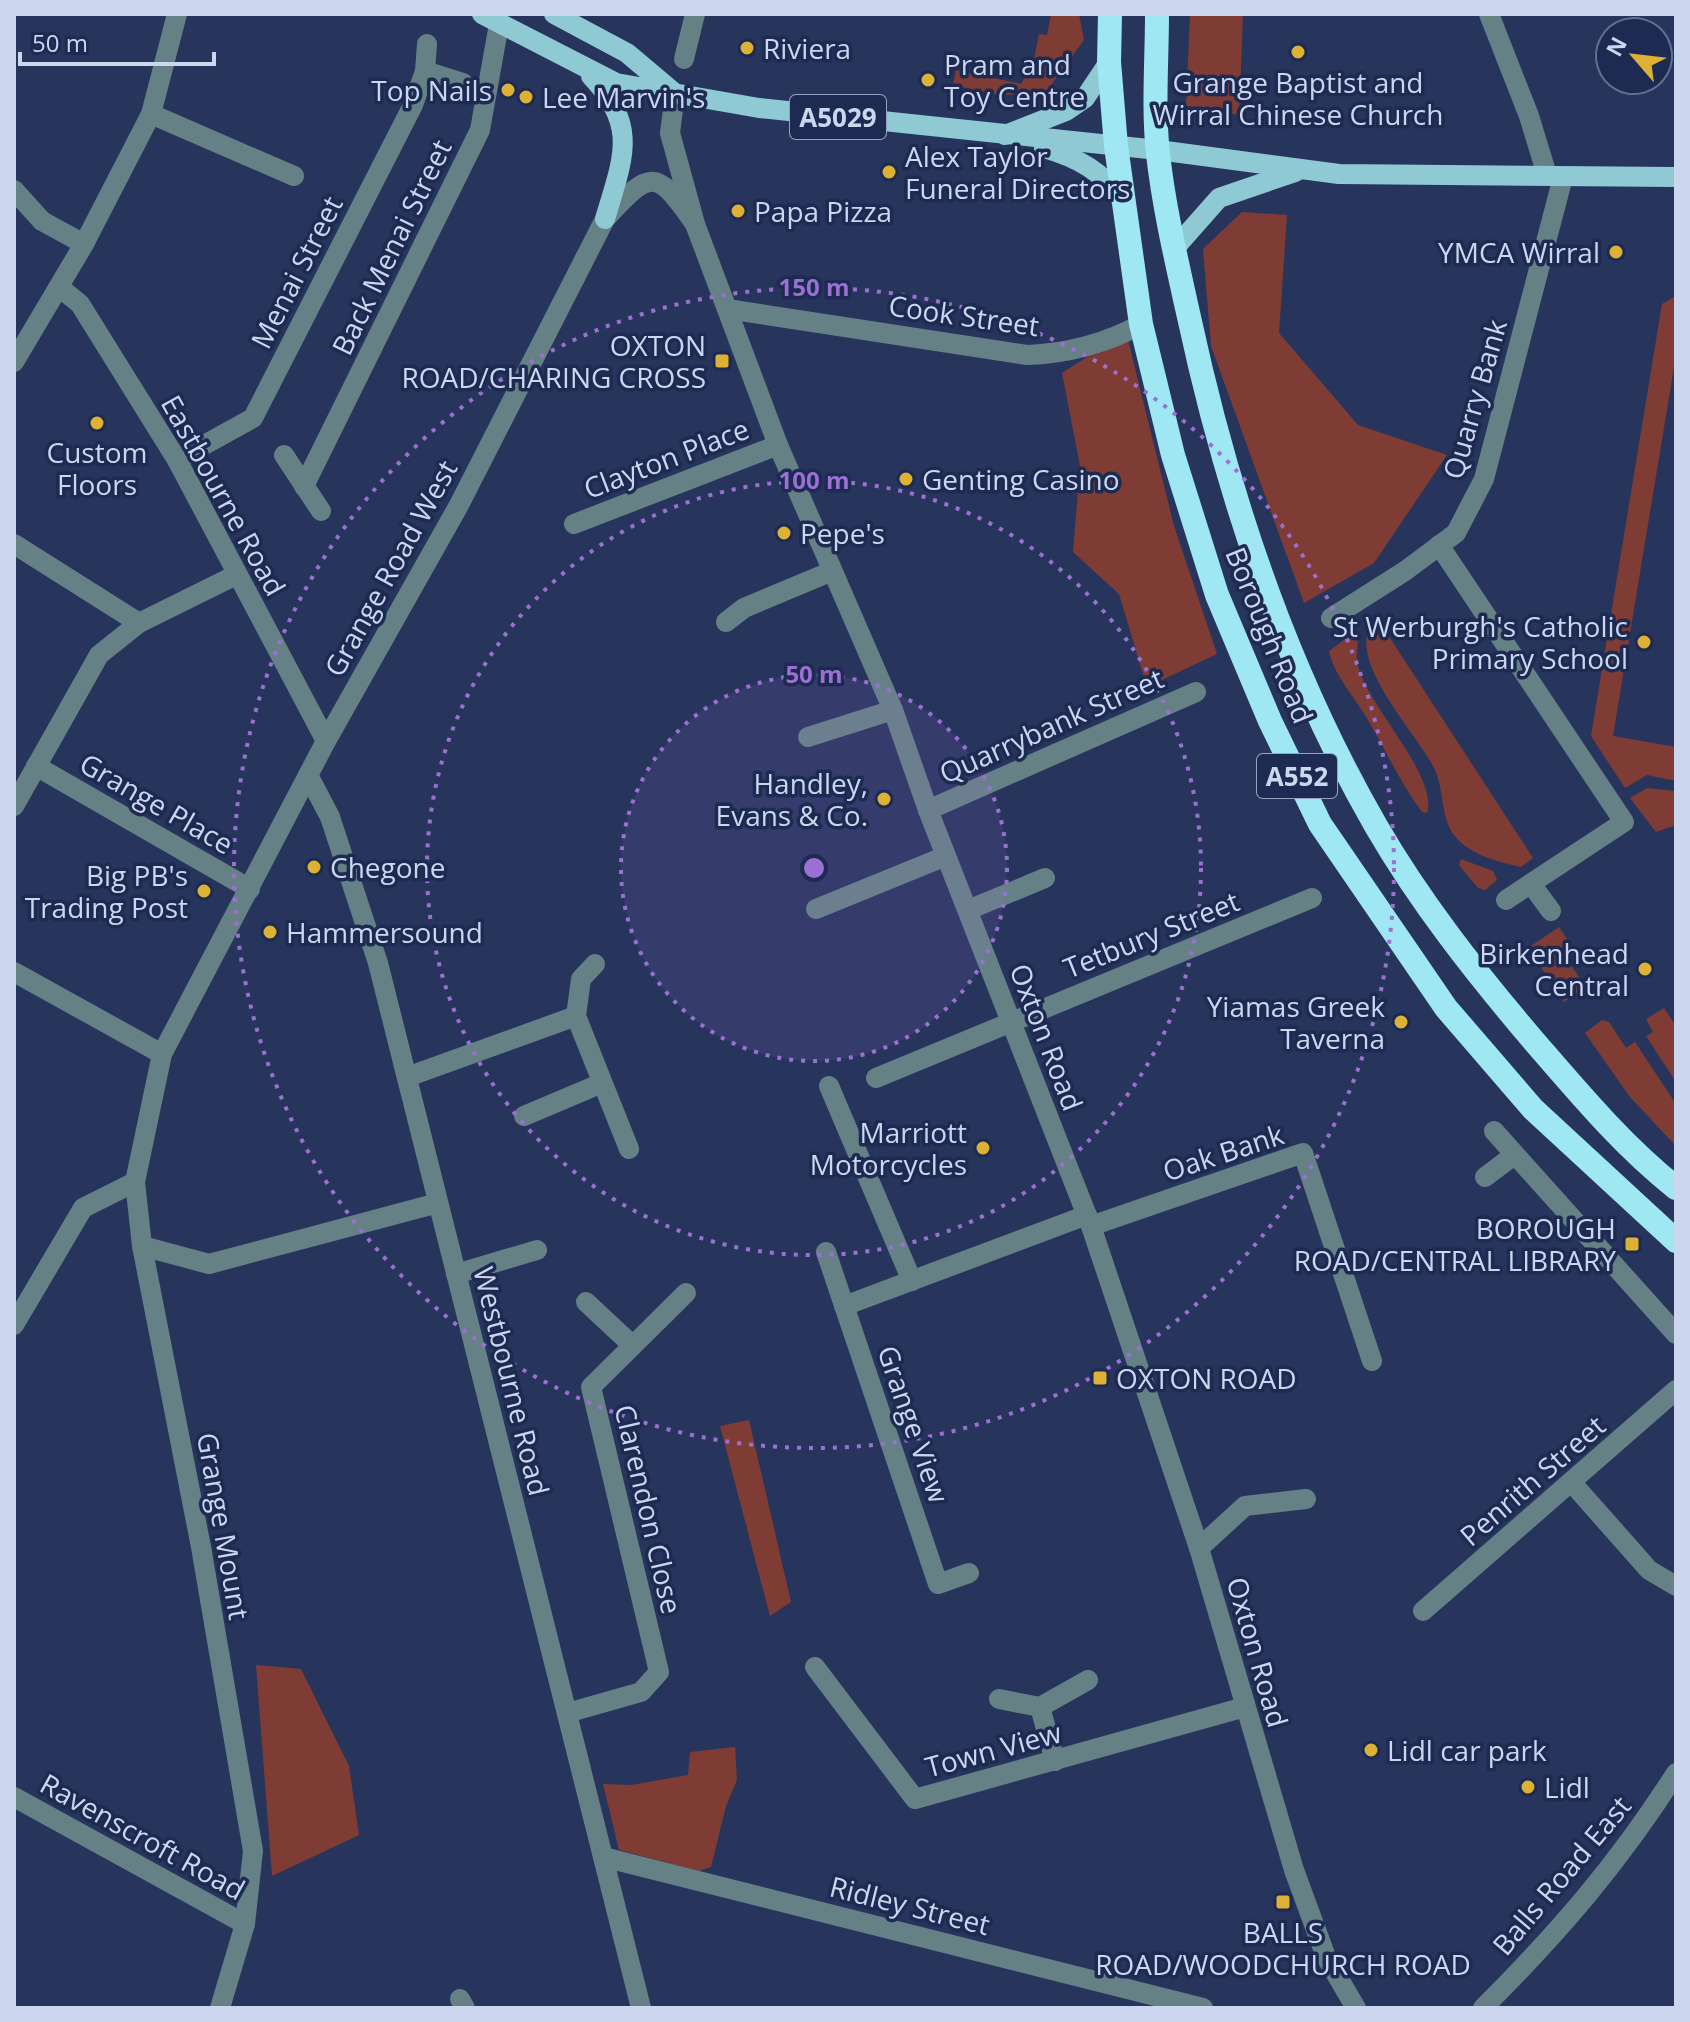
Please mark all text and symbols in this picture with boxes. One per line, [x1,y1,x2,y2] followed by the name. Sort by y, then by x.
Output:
[20,16,214,66] scale bar
[1594,16,1674,96] north arrow
[32,26,88,59] text: 50 m
[763,29,851,67] place label: Riviera
[1598,31,1633,61] text: N
[738,39,756,57] marker: Riviera
[1289,43,1307,61] marker: Grange Baptist and Wirral Chinese Church
[944,45,1085,115] place label: Pram and Toy Centre
[1153,63,1443,133] place label: Grange Baptist and Wirral Chinese Church
[371,71,492,109] place label: Top Nails
[919,71,937,89] marker: Pram and Toy Centre
[542,78,705,116] place label: Lee Marvin's
[499,81,517,99] marker: Top Nails
[517,88,535,106] marker: Lee Marvin's
[790,95,886,139] road number: A5029
[322,133,460,361] street label: Back Menai Street
[905,137,1130,207] place label: Alex Taylor Funeral Directors
[880,163,898,181] marker: Alex Taylor Funeral Directors
[241,189,351,355] street label: Menai Street
[754,192,892,230] place label: Papa Pizza
[729,202,747,220] marker: Papa Pizza
[1438,233,1600,271] place label: YMCA Wirral
[1607,243,1625,261] marker: YMCA Wirral
[779,270,849,303] text: 150 m
[886,286,1042,344] street label: Cook Street
[1433,315,1515,483] street label: Quarry Bank
[401,326,706,396] place label: OXTON ROAD/CHARING CROSS
[713,352,731,370] marker: OXTON ROAD/CHARING CROSS
[153,388,295,602] street label: Eastbourne Road
[578,409,754,507] street label: Clayton Place
[88,414,106,432] marker: Custom Floors
[47,433,147,503] place label: Custom Floors
[315,453,465,683] street label: Grange Road West
[922,460,1120,498] place label: Genting Casino
[779,463,849,496] text: 100 m
[897,470,915,488] marker: Genting Casino
[800,514,885,552] place label: Pepe's
[775,524,793,542] marker: Pepe's
[1217,541,1323,729] street label: Borough Road
[1333,607,1628,677] place label: St Werburgh's Catholic Primary School
[1635,633,1653,651] marker: St Werburgh's Catholic Primary School
[785,657,843,690] text: 50 m
[933,659,1169,791] street label: Quarrybank Street
[73,744,241,862] street label: Grange Place
[1257,754,1337,798] road number: A552
[716,764,868,834] place label: Handley, Evans & Co.
[875,790,893,808] marker: Handley, Evans & Co.
[330,848,445,886] place label: Chegone
[800,854,828,882] centre of rings
[25,856,188,926] place label: Big PB's Trading Post
[305,858,323,876] marker: Chegone
[1057,881,1245,987] street label: Tetbury Street
[195,882,213,900] marker: Big PB's Trading Post
[286,913,483,951] place label: Hammersound
[261,923,279,941] marker: Hammersound
[1479,934,1629,1004] place label: Birkenhead Central
[1002,958,1092,1116] street label: Oxton Road
[1636,960,1654,978] marker: Birkenhead Central
[1207,987,1385,1057] place label: Yiamas Greek Taverna
[1392,1013,1410,1031] marker: Yiamas Greek Taverna
[810,1113,967,1183] place label: Marriott Motorcycles
[1158,1115,1289,1189] street label: Oak Bank
[974,1139,992,1157] marker: Marriott Motorcycles
[1294,1209,1616,1279] place label: BOROUGH ROAD/CENTRAL LIBRARY
[1623,1235,1641,1253] marker: BOROUGH ROAD/CENTRAL LIBRARY
[465,1263,559,1499] street label: Westbourne Road
[869,1340,959,1508] street label: Grange View
[1116,1359,1297,1397] place label: OXTON ROAD
[1091,1369,1109,1387] marker: OXTON ROAD
[606,1401,692,1617] street label: Clarendon Close
[1451,1406,1613,1554] street label: Penrith Street
[189,1430,259,1622] street label: Grange Mount
[1218,1572,1298,1732] street label: Oxton Road
[921,1713,1066,1785] street label: Town View
[1387,1731,1547,1769] place label: Lidl car park
[1362,1741,1380,1759] marker: Lidl car park
[34,1764,252,1908] street label: Ravenscroft Road
[1544,1768,1590,1806] place label: Lidl
[1519,1778,1537,1796] marker: Lidl
[1483,1787,1639,1963] street label: Balls Road East
[826,1867,994,1943] street label: Ridley Street
[1274,1893,1292,1911] marker: BALLS ROAD/WOODCHURCH ROAD
[1095,1913,1471,1983] place label: BALLS ROAD/WOODCHURCH ROAD

